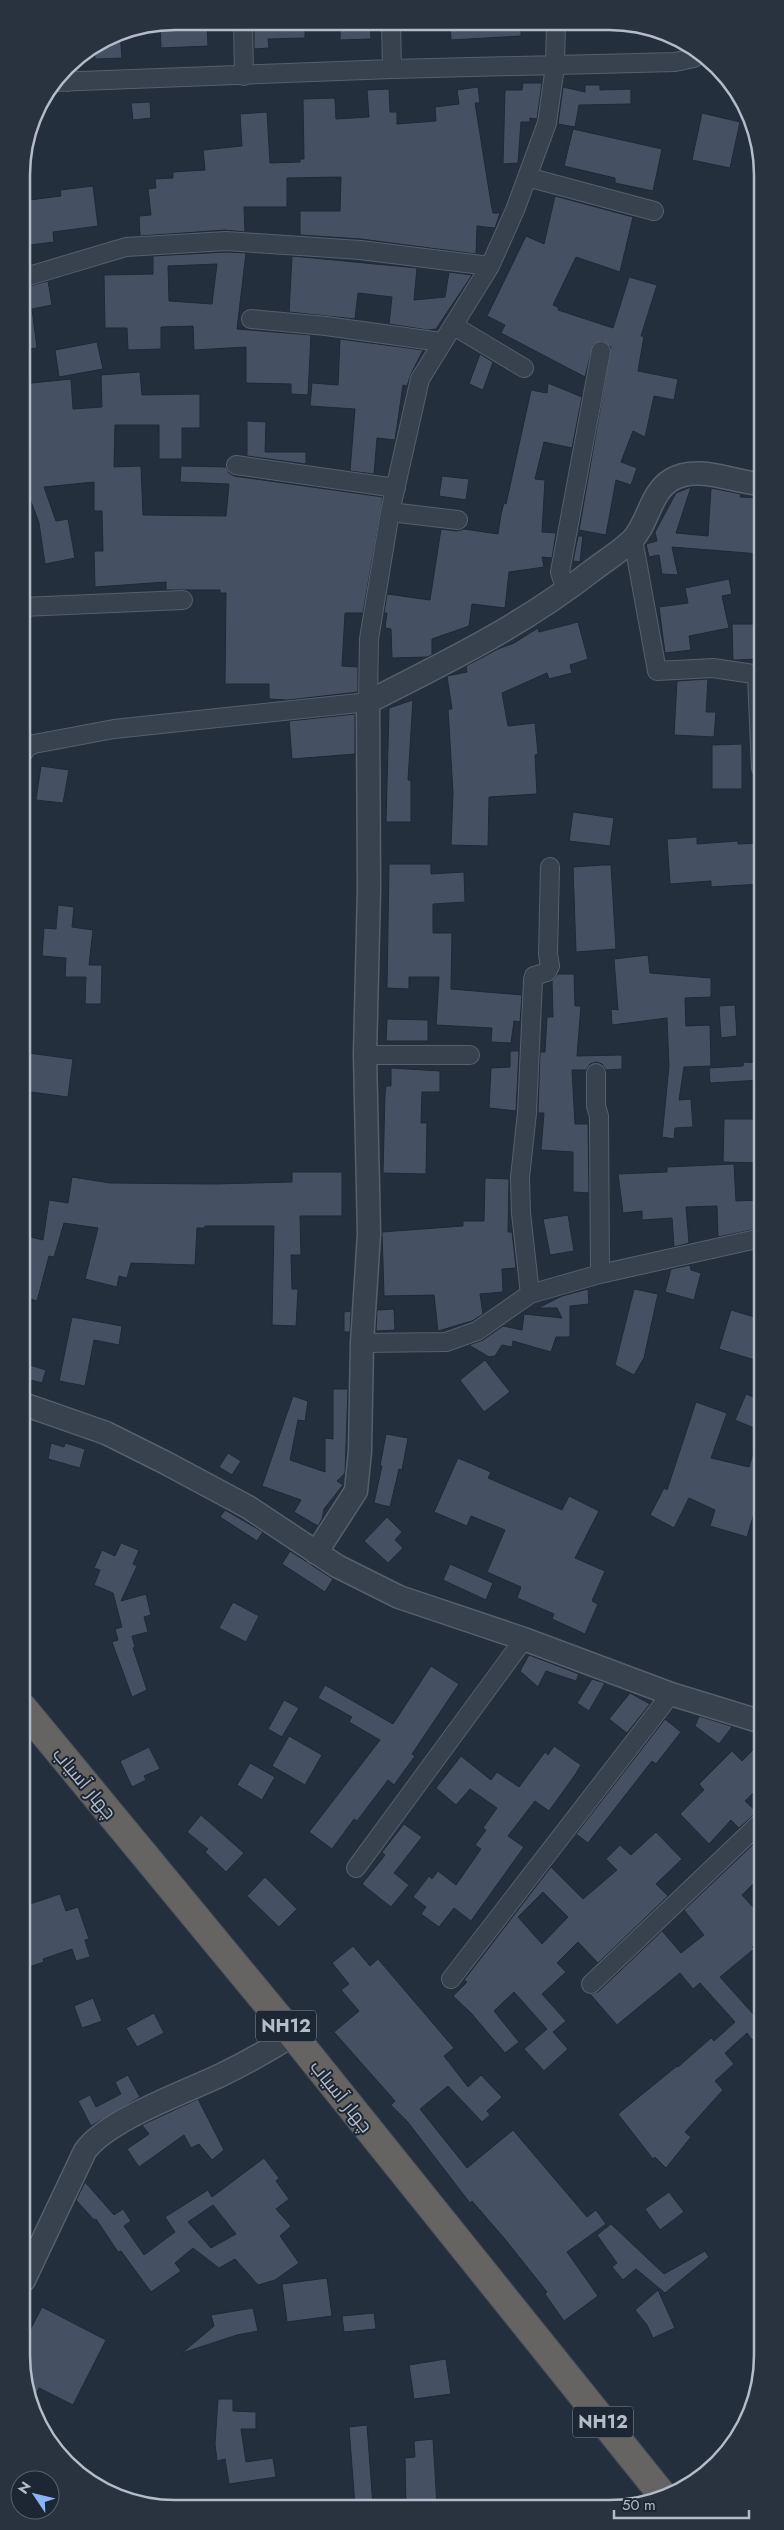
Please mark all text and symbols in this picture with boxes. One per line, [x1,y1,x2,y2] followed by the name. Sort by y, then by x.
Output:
[46,1742,123,1825] street label: چهار آسیاب
[256,2010,316,2042] road number: NH12
[304,2054,379,2138] street label: چهار آسیاب
[573,2406,633,2438] road number: NH12
[10,2470,60,2520] north arrow
[13,2477,36,2498] text: N
[614,2488,749,2520] scale bar
[622,2494,656,2516] text: 50 m

